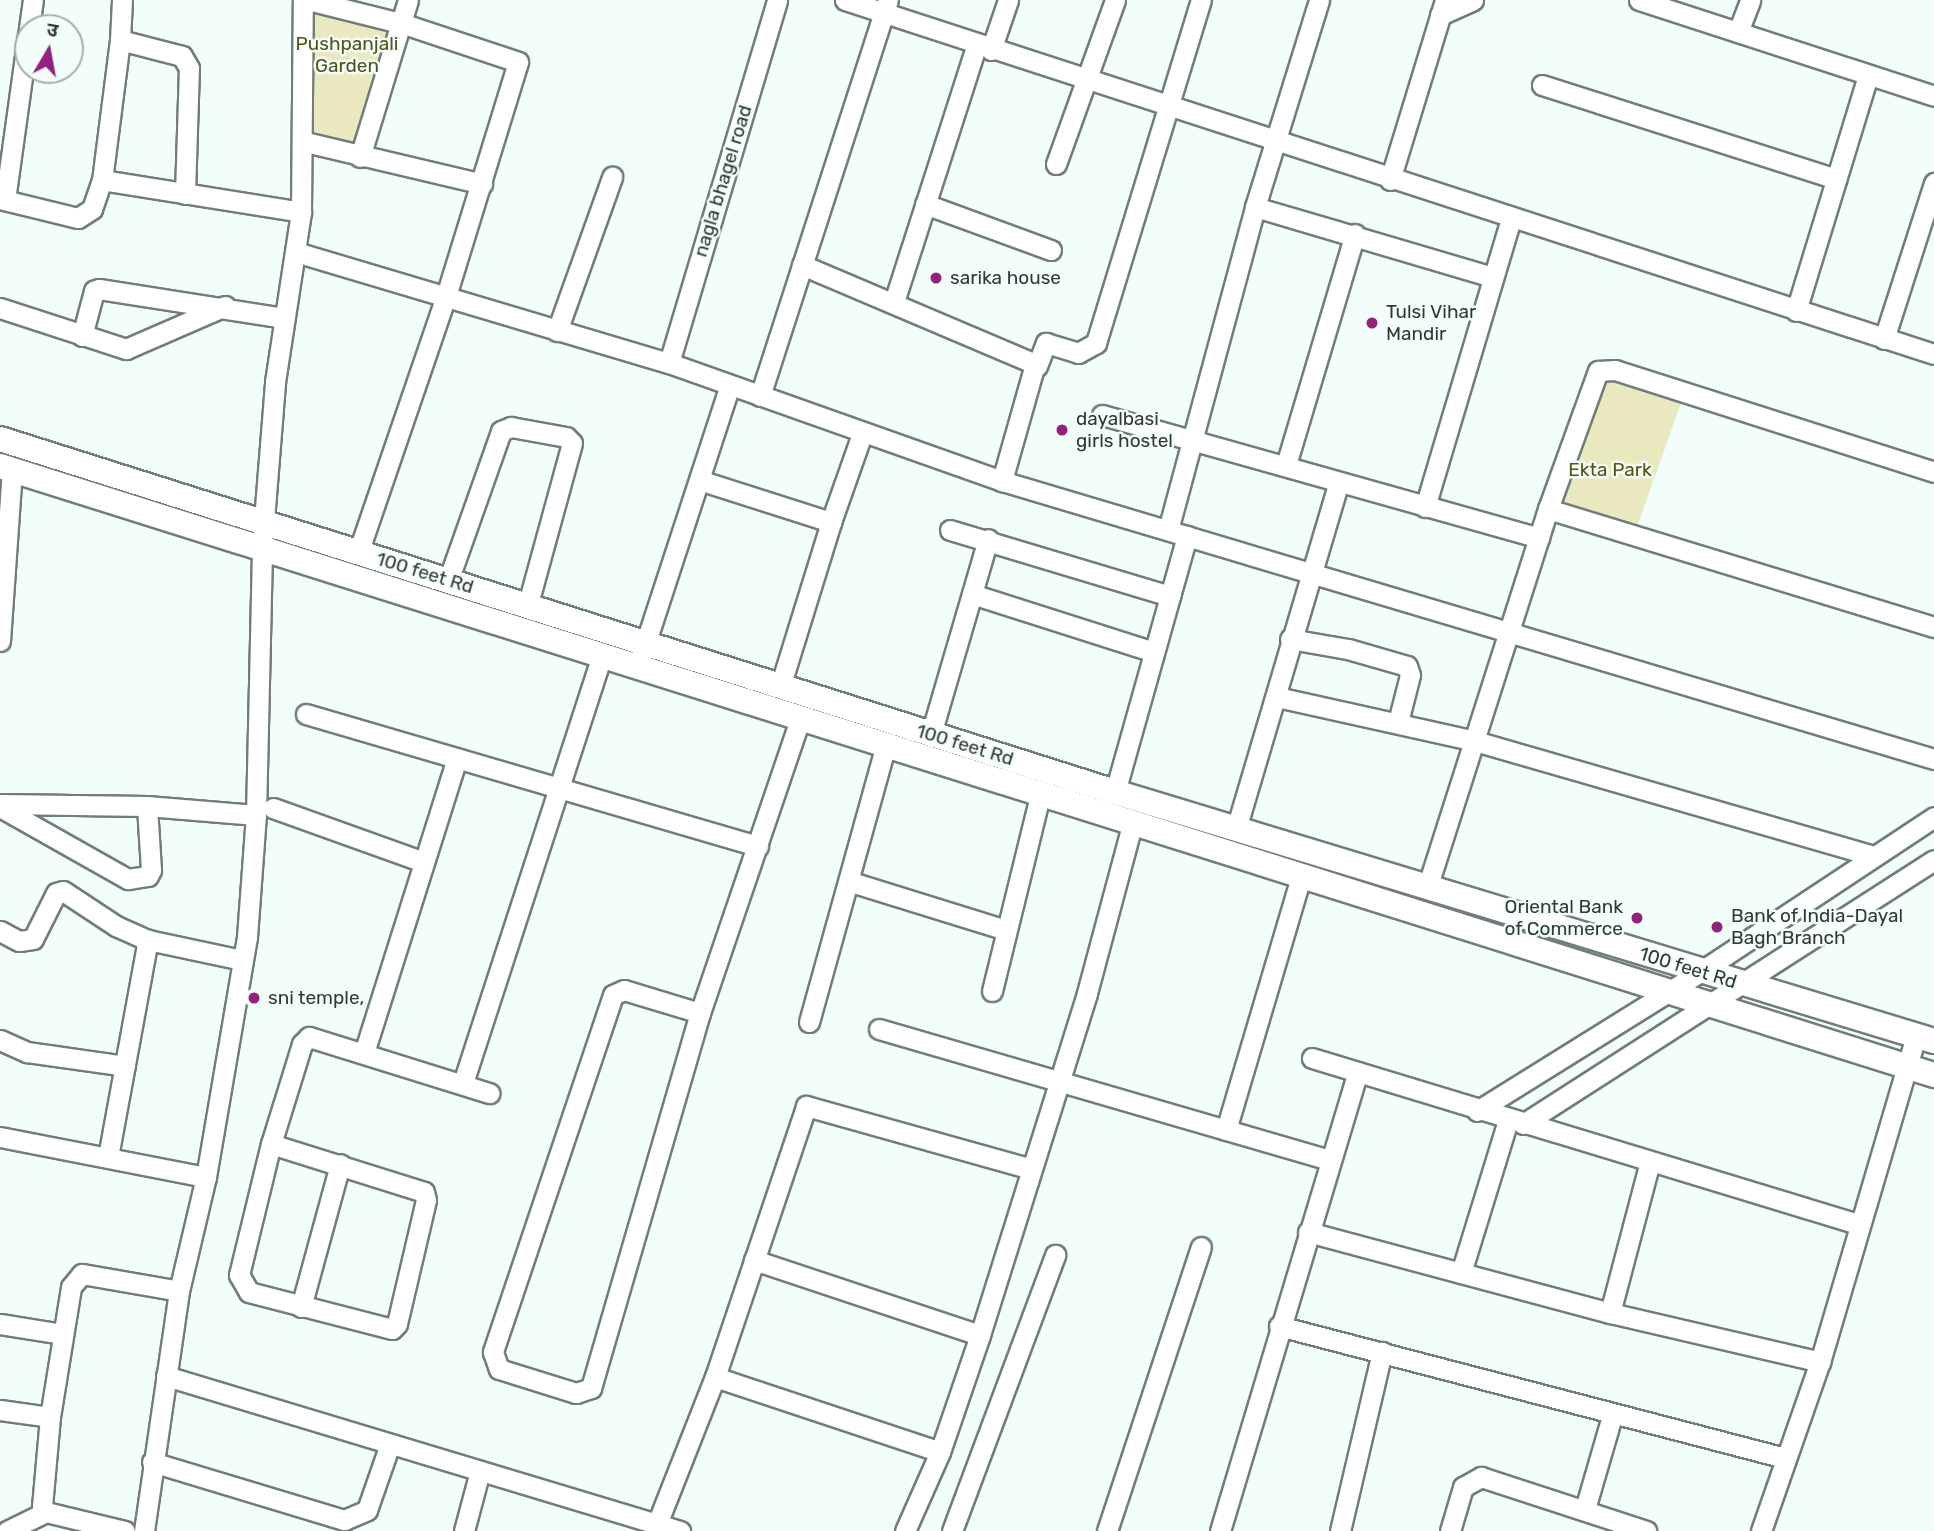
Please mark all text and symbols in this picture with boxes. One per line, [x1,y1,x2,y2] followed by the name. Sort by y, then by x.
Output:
[14,14,84,84] north arrow
[45,18,60,42] text: उ
[296,33,398,77] park label: Pushpanjali Garden
[689,102,757,260] street label: nagla bhagel road
[950,267,1061,289] place label: sarika house
[928,270,944,286] marker: sarika house
[1386,301,1477,345] place label: Tulsi Vihar Mandir
[1364,315,1380,331] marker: Tulsi Vihar Mandir
[1076,408,1173,452] place label: dayalbasi girls hostel
[1054,422,1070,438] marker: dayalbasi girls hostel
[1568,459,1652,481] park label: Ekta Park
[373,547,477,599] street label: 100 feet Rd
[913,719,1017,771] street label: 100 feet Rd
[1504,896,1623,940] place label: Oriental Bank of Commerce
[1731,905,1904,949] place label: Bank of India-Dayal Bagh Branch
[1629,910,1645,926] marker: Oriental Bank of Commerce
[1709,919,1725,935] marker: Bank of India-Dayal Bagh Branch
[1636,942,1740,994] street label: 100 feet Rd
[268,987,365,1009] place label: sni temple,
[246,990,262,1006] marker: sni temple,

